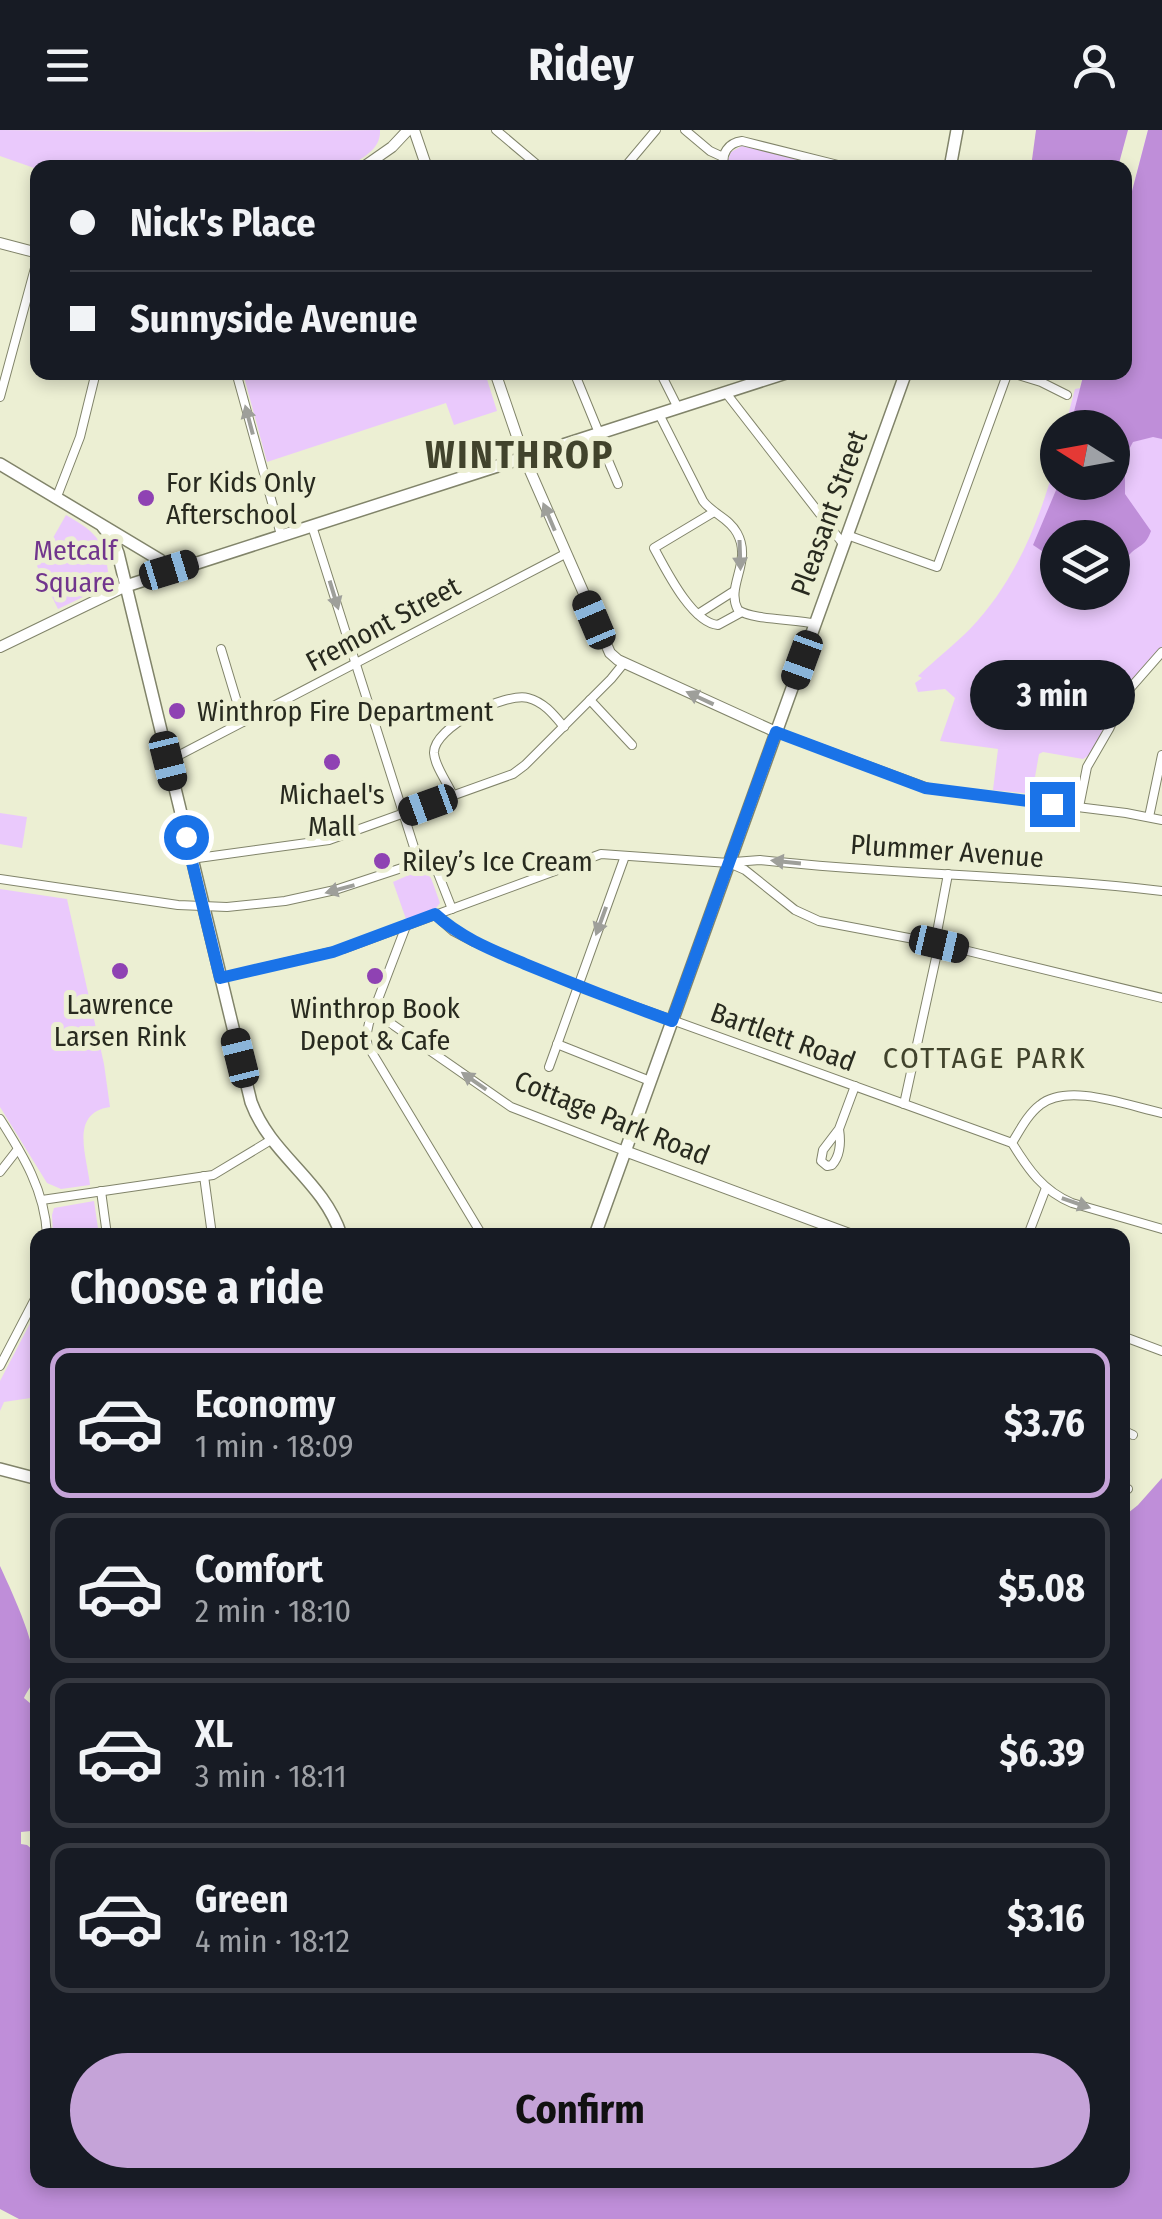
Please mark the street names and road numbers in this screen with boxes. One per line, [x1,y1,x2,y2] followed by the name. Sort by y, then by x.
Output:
[784,425,874,600] street label: Pleasant Street
[300,569,466,678] street label: Fremont Street
[849,828,1045,874] street label: Plummer Avenue
[706,996,860,1078] street label: Bartlett Road
[510,1064,714,1172] street label: Cottage Park Road

